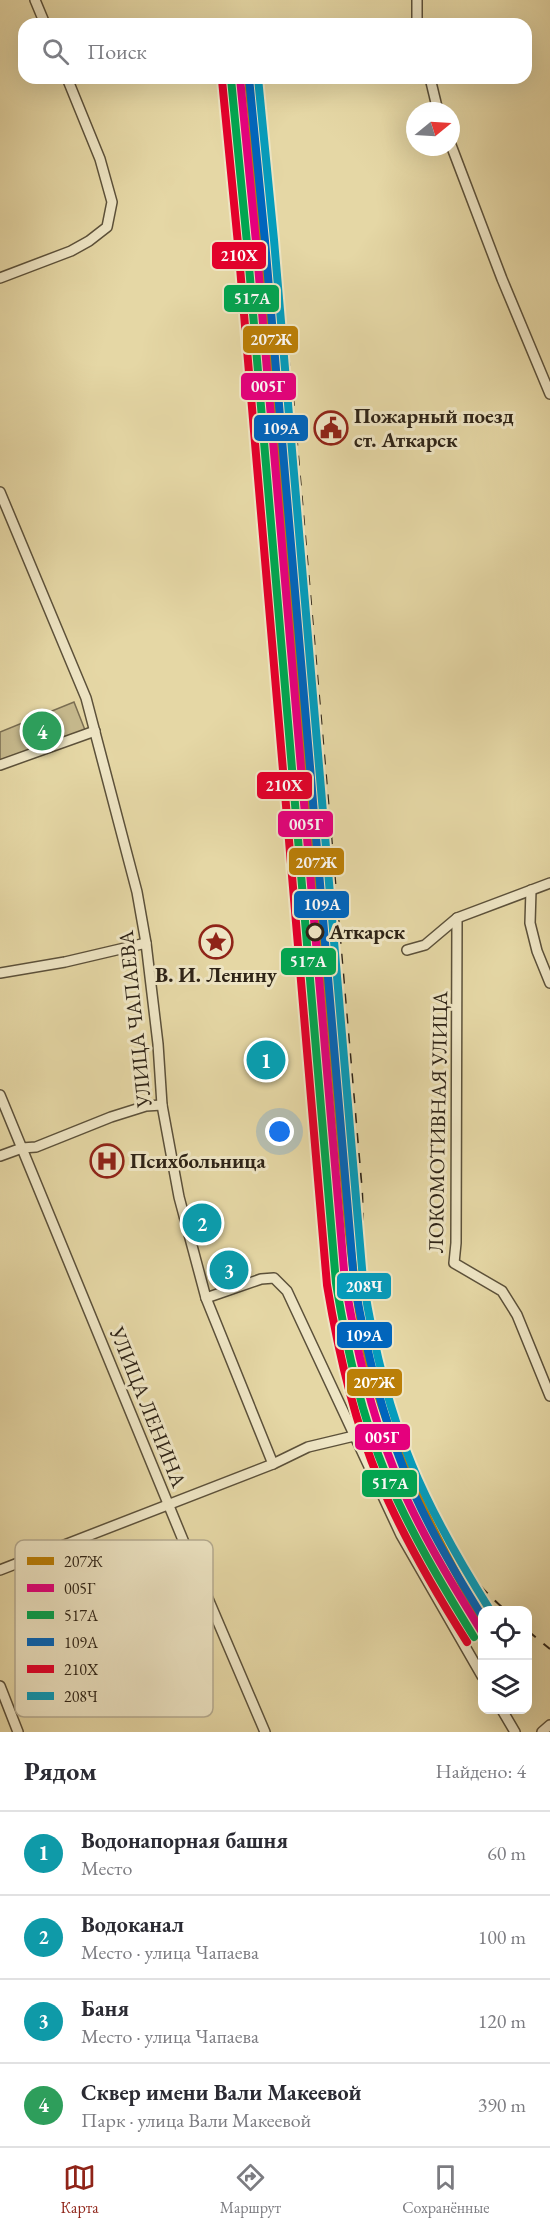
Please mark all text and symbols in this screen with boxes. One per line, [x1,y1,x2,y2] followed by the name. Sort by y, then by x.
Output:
[18,18,532,84] search box
[39,35,72,68] icon: search
[87,37,147,66] text: Поиск
[406,102,460,156] north arrow
[211,241,267,270] line badge: 210Х
[220,245,258,266] text: 210Х
[223,284,280,313] line badge: 517А
[234,288,271,309] text: 517А
[242,325,299,354] line badge: 207Ж
[250,329,292,350] text: 207Ж
[240,372,297,401] line badge: 005Г
[251,376,285,397] text: 005Г
[354,402,514,453] place label: Пожарный поезд ст. Аткарск
[313,410,349,446] public building icon: Пожарный поезд ст. Аткарск
[253,414,309,442] line badge: 109А
[263,418,300,439] text: 109А
[22,708,62,754] pin: 4
[256,771,313,800] line badge: 210Х
[265,775,303,796] text: 210Х
[277,810,334,838] line badge: 005Г
[289,814,323,835] text: 005Г
[288,847,345,876] line badge: 207Ж
[295,852,337,873] text: 207Ж
[293,890,350,919] line badge: 109А
[304,894,341,915] text: 109А
[328,918,405,945] place label: Аткарск
[306,923,324,941] marker: Аткарск
[198,924,234,960] place icon: В. И. Ленину
[112,929,157,1110] street label: УЛИЦА ЧАПАЕВА
[280,947,337,976] line badge: 517А
[290,951,327,972] text: 517А
[155,961,278,988] place label: В. И. Ленину
[422,990,453,1253] street label: ЛОКОМОТИВНАЯ УЛИЦА
[246,1038,286,1082] pin: 1
[265,1117,294,1146] your location
[89,1143,125,1179] hospital icon: Психбольница
[130,1147,267,1174] place label: Психбольница
[182,1200,222,1246] pin: 2
[210,1248,248,1292] pin: 3
[336,1272,392,1300] line badge: 208Ч
[345,1276,383,1297] text: 208Ч
[336,1321,393,1349] line badge: 109А
[104,1322,193,1492] street label: УЛИЦА ЛЕНИНА
[346,1325,383,1346] text: 109А
[346,1368,403,1397] line badge: 207Ж
[353,1372,395,1393] text: 207Ж
[354,1423,411,1451] line badge: 005Г
[365,1427,399,1448] text: 005Г
[361,1469,418,1498] line badge: 517А
[372,1473,409,1494] text: 517А
[15,1540,213,1717] legend
[64,1551,103,1572] text: 207Ж
[64,1578,96,1599] text: 005Г
[64,1605,99,1626] text: 517А
[478,1606,532,1714] map controls
[478,1606,532,1660] button: locate
[64,1632,99,1653] text: 109А
[64,1659,99,1680] text: 210Х
[478,1660,532,1714] button: layers
[64,1686,98,1707] text: 208Ч
[24,1754,97,1788] text: Рядом
[435,1758,526,1784] text: Найдено: 4
[81,1826,288,1855] text: Водонапорная башня
[38,1840,49,1866] text: 1
[487,1840,526,1866] text: 60 m
[81,1855,132,1881] text: Место
[81,1910,184,1939] text: Водоканал
[38,1924,49,1950] text: 2
[478,1924,526,1950] text: 100 m
[81,1939,259,1965] text: Место · улица Чапаева
[81,1994,129,2023] text: Баня
[38,2008,49,2034] text: 3
[478,2008,526,2034] text: 120 m
[81,2023,259,2049] text: Место · улица Чапаева
[81,2078,361,2107] text: Сквер имени Вали Макеевой
[38,2092,49,2118] text: 4
[478,2092,526,2118] text: 390 m
[81,2107,311,2133] text: Парк · улица Вали Макеевой
[61,2161,99,2218] tab: Карта
[220,2161,281,2218] tab: Маршрут
[402,2161,489,2218] tab: Сохранённые

